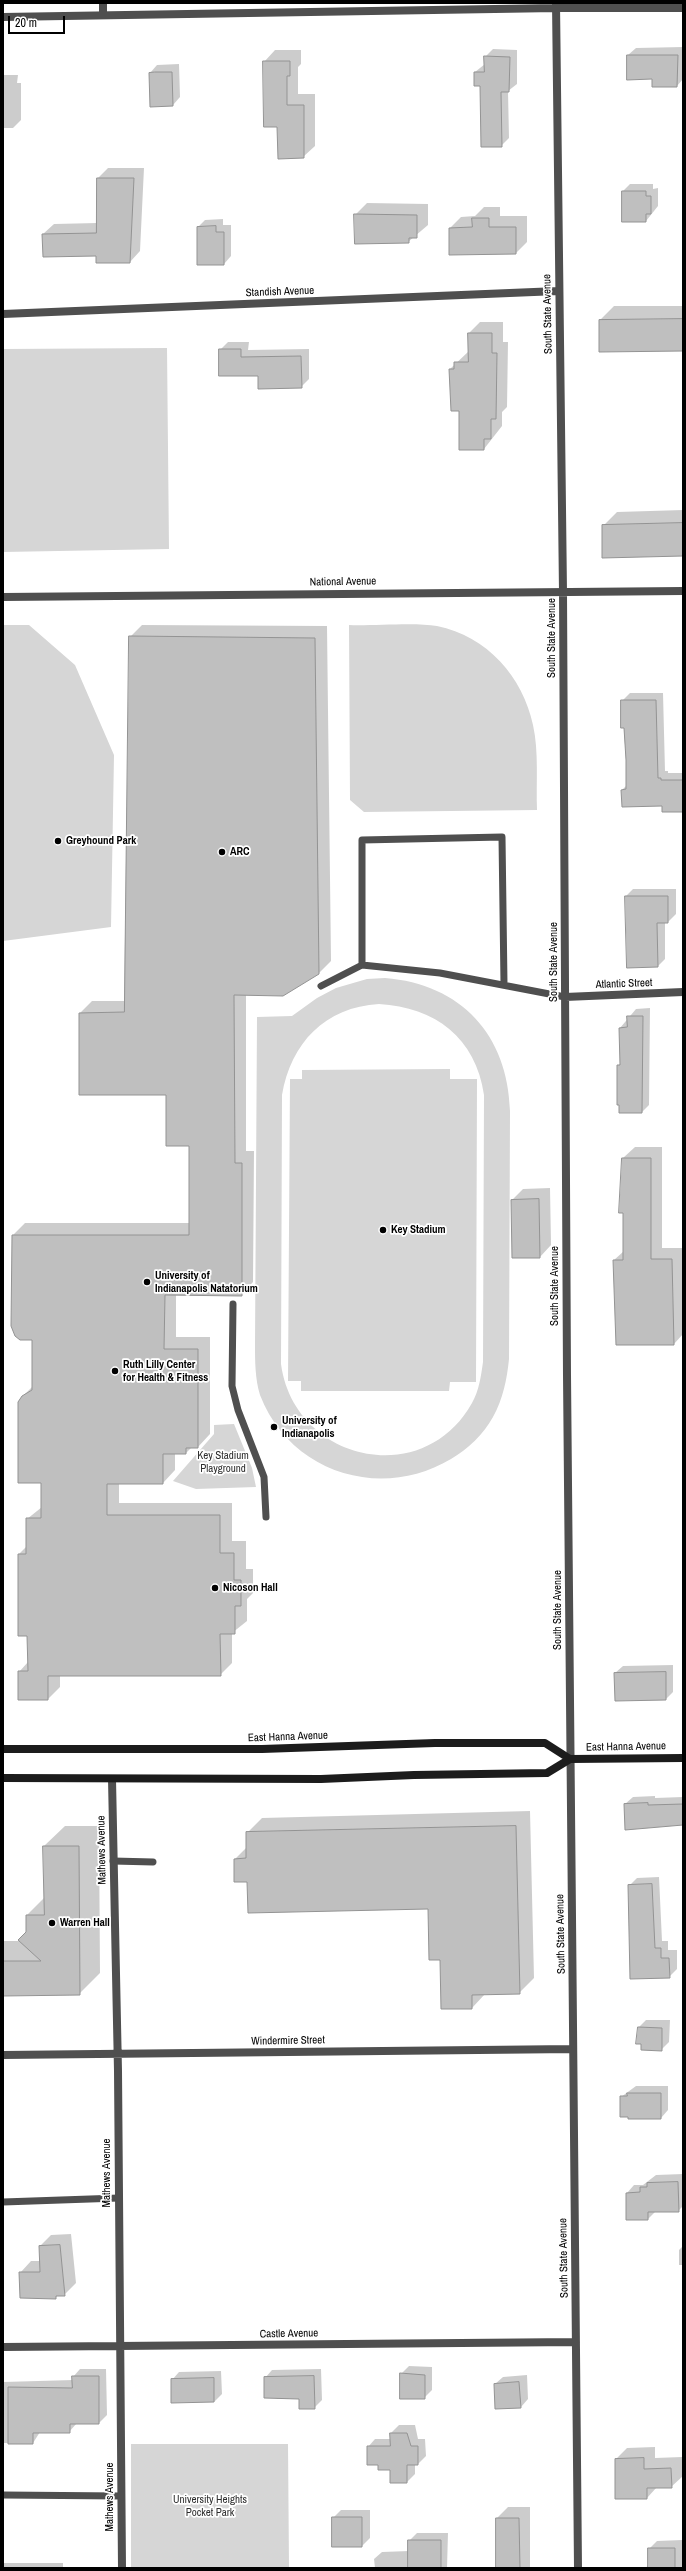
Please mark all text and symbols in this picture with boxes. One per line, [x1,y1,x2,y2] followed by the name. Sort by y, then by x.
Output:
[10,8,67,34] scale bar
[15,15,37,31] text: 20 m
[541,274,555,354] street label: South State Avenue
[246,284,314,300] street label: Standish Avenue
[310,575,376,589] street label: National Avenue
[545,598,559,678] street label: South State Avenue
[66,834,136,848] place label: Greyhound Park
[53,836,63,846] marker: Greyhound Park
[230,845,250,859] place label: ARC
[217,847,227,857] marker: ARC
[547,922,561,1002] street label: South State Avenue
[595,976,653,992] street label: Atlantic Street
[391,1223,446,1237] place label: Key Stadium
[378,1225,388,1235] marker: Key Stadium
[548,1246,562,1326] street label: South State Avenue
[155,1269,258,1295] place label: University of Indianapolis Natatorium
[142,1277,152,1287] marker: University of Indianapolis Natatorium
[123,1358,208,1384] place label: Ruth Lilly Center for Health & Fitness
[110,1366,120,1376] marker: Ruth Lilly Center for Health & Fitness
[282,1414,337,1440] place label: University of Indianapolis
[269,1422,279,1432] marker: University of Indianapolis
[197,1449,249,1475] park label: Key Stadium Playground
[551,1570,565,1650] street label: South State Avenue
[223,1581,278,1595] place label: Nicoson Hall
[210,1583,220,1593] marker: Nicoson Hall
[248,1729,328,1745] street label: East Hanna Avenue
[586,1740,666,1754] street label: East Hanna Avenue
[95,1815,109,1885] street label: Mathews Avenue
[554,1894,568,1974] street label: South State Avenue
[60,1916,110,1930] place label: Warren Hall
[47,1918,57,1928] marker: Warren Hall
[251,2034,325,2048] street label: Windermire Street
[100,2138,114,2208] street label: Mathews Avenue
[557,2218,571,2298] street label: South State Avenue
[260,2327,318,2341] street label: Castle Avenue
[103,2462,117,2532] street label: Mathews Avenue
[173,2493,247,2519] park label: University Heights Pocket Park

